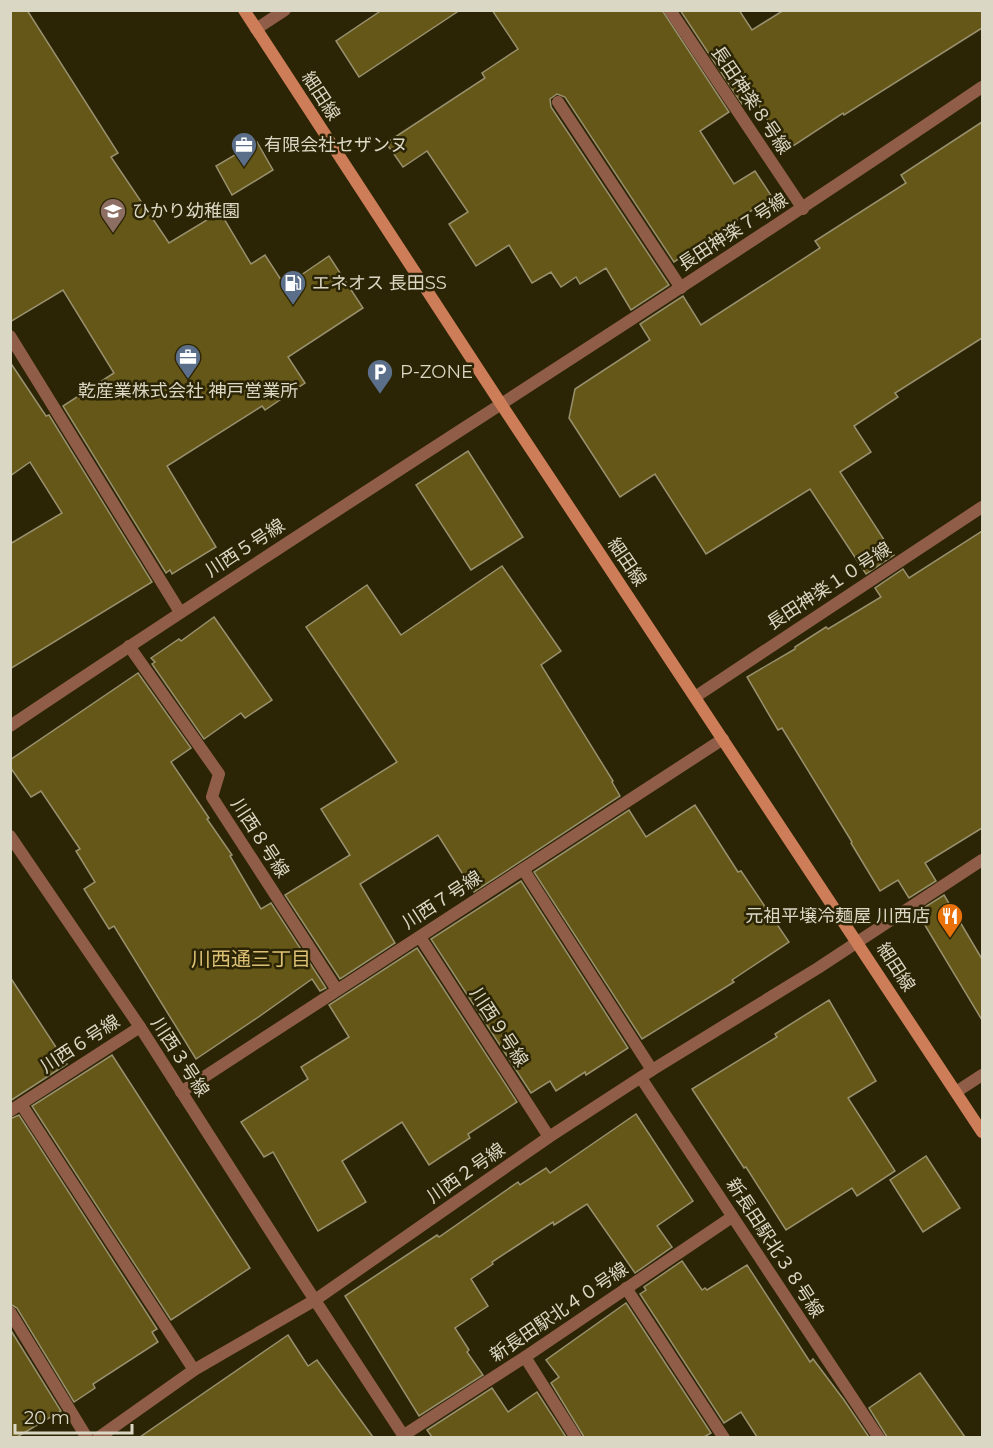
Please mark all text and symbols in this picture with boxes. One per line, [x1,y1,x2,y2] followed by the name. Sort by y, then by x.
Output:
[707,42,795,158] street label: 長田神楽８号線
[297,67,345,125] street label: 細田線
[229,130,259,168] office icon: 有限会社セザンヌ
[264,134,408,156] place label: 有限会社セザンヌ
[674,188,792,276] street label: 長田神楽７号線
[98,196,128,234] school or university icon: ひかり幼稚園
[132,200,240,222] place label: ひかり幼稚園
[278,268,308,306] fuel station icon: エネオス 長田SS
[312,272,447,294] place label: エネオス 長田SS
[173,342,203,380] office icon: 乾産業株式会社 神戸営業所
[365,357,395,395] parking icon: P-ZONE
[400,361,473,383] place label: P-ZONE
[78,380,298,402] place label: 乾産業株式会社 神戸営業所
[201,514,289,582] street label: 川西５号線
[603,533,651,591] street label: 細田線
[763,538,895,634] street label: 長田神楽１０号線
[226,794,294,882] street label: 川西８号線
[398,866,486,934] street label: 川西７号線
[935,901,965,939] restaurant icon: 元祖平壌冷麺屋 川西店
[745,905,930,927] place label: 元祖平壌冷麺屋 川西店
[872,938,920,996] street label: 細田線
[191,947,311,971] district label: 川西通三丁目
[465,983,533,1071] street label: 川西９号線
[36,1010,124,1078] street label: 川西６号線
[146,1013,214,1101] street label: 川西３号線
[423,1138,509,1208] street label: 川西２号線
[722,1174,828,1322] street label: 新長田駅北３８号線
[486,1258,632,1366] street label: 新長田駅北４０号線
[15,1397,132,1435] scale bar
[24,1407,70,1429] text: 20 m

